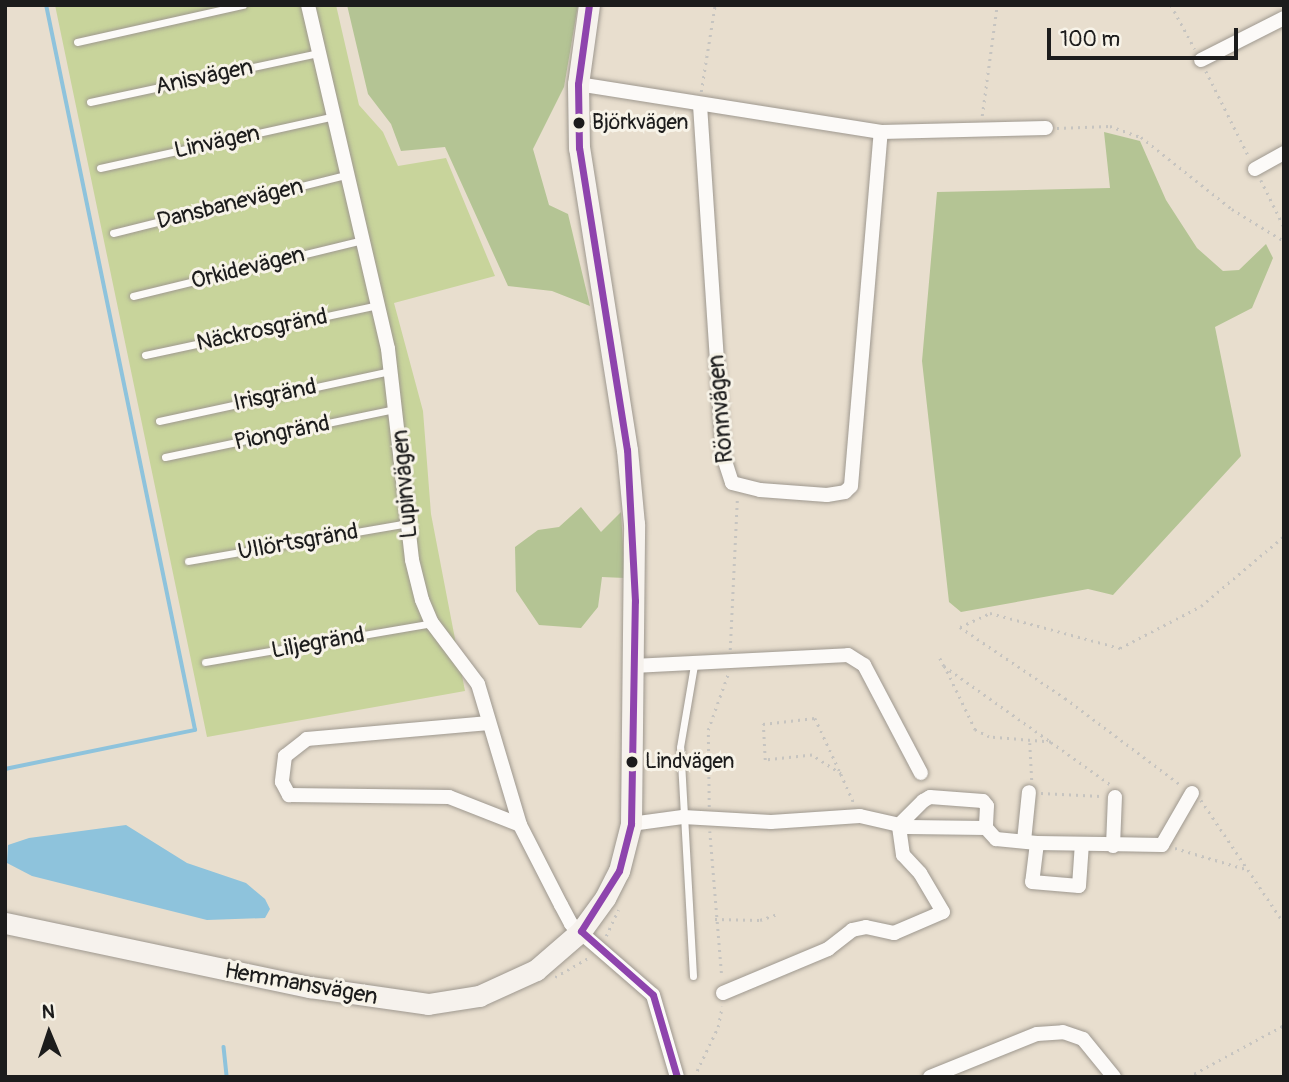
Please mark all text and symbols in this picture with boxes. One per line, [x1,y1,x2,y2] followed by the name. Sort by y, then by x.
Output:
[1051,14,1242,58] scale bar
[1060,26,1120,53] text: 100 m
[153,53,255,101] street label: Anisvägen
[592,110,688,136] place label: Björkvägen
[572,116,586,130] marker: Björkvägen
[172,119,262,165] street label: Linvägen
[154,173,306,235] street label: Dansbanevägen
[188,241,308,295] street label: Orkidevägen
[194,303,330,357] street label: Näckrosgränd
[703,354,739,464] street label: Rönnvägen
[231,373,319,417] street label: Irisgränd
[232,409,332,457] street label: Piongränd
[387,428,423,540] street label: Lupinvägen
[236,518,360,566] street label: Ullörtsgränd
[269,621,367,665] street label: Liljegränd
[645,749,734,775] place label: Lindvägen
[625,755,639,769] marker: Lindvägen
[222,957,380,1011] street label: Hemmansvägen
[14,998,84,1068] north arrow
[41,1000,55,1024] text: N

